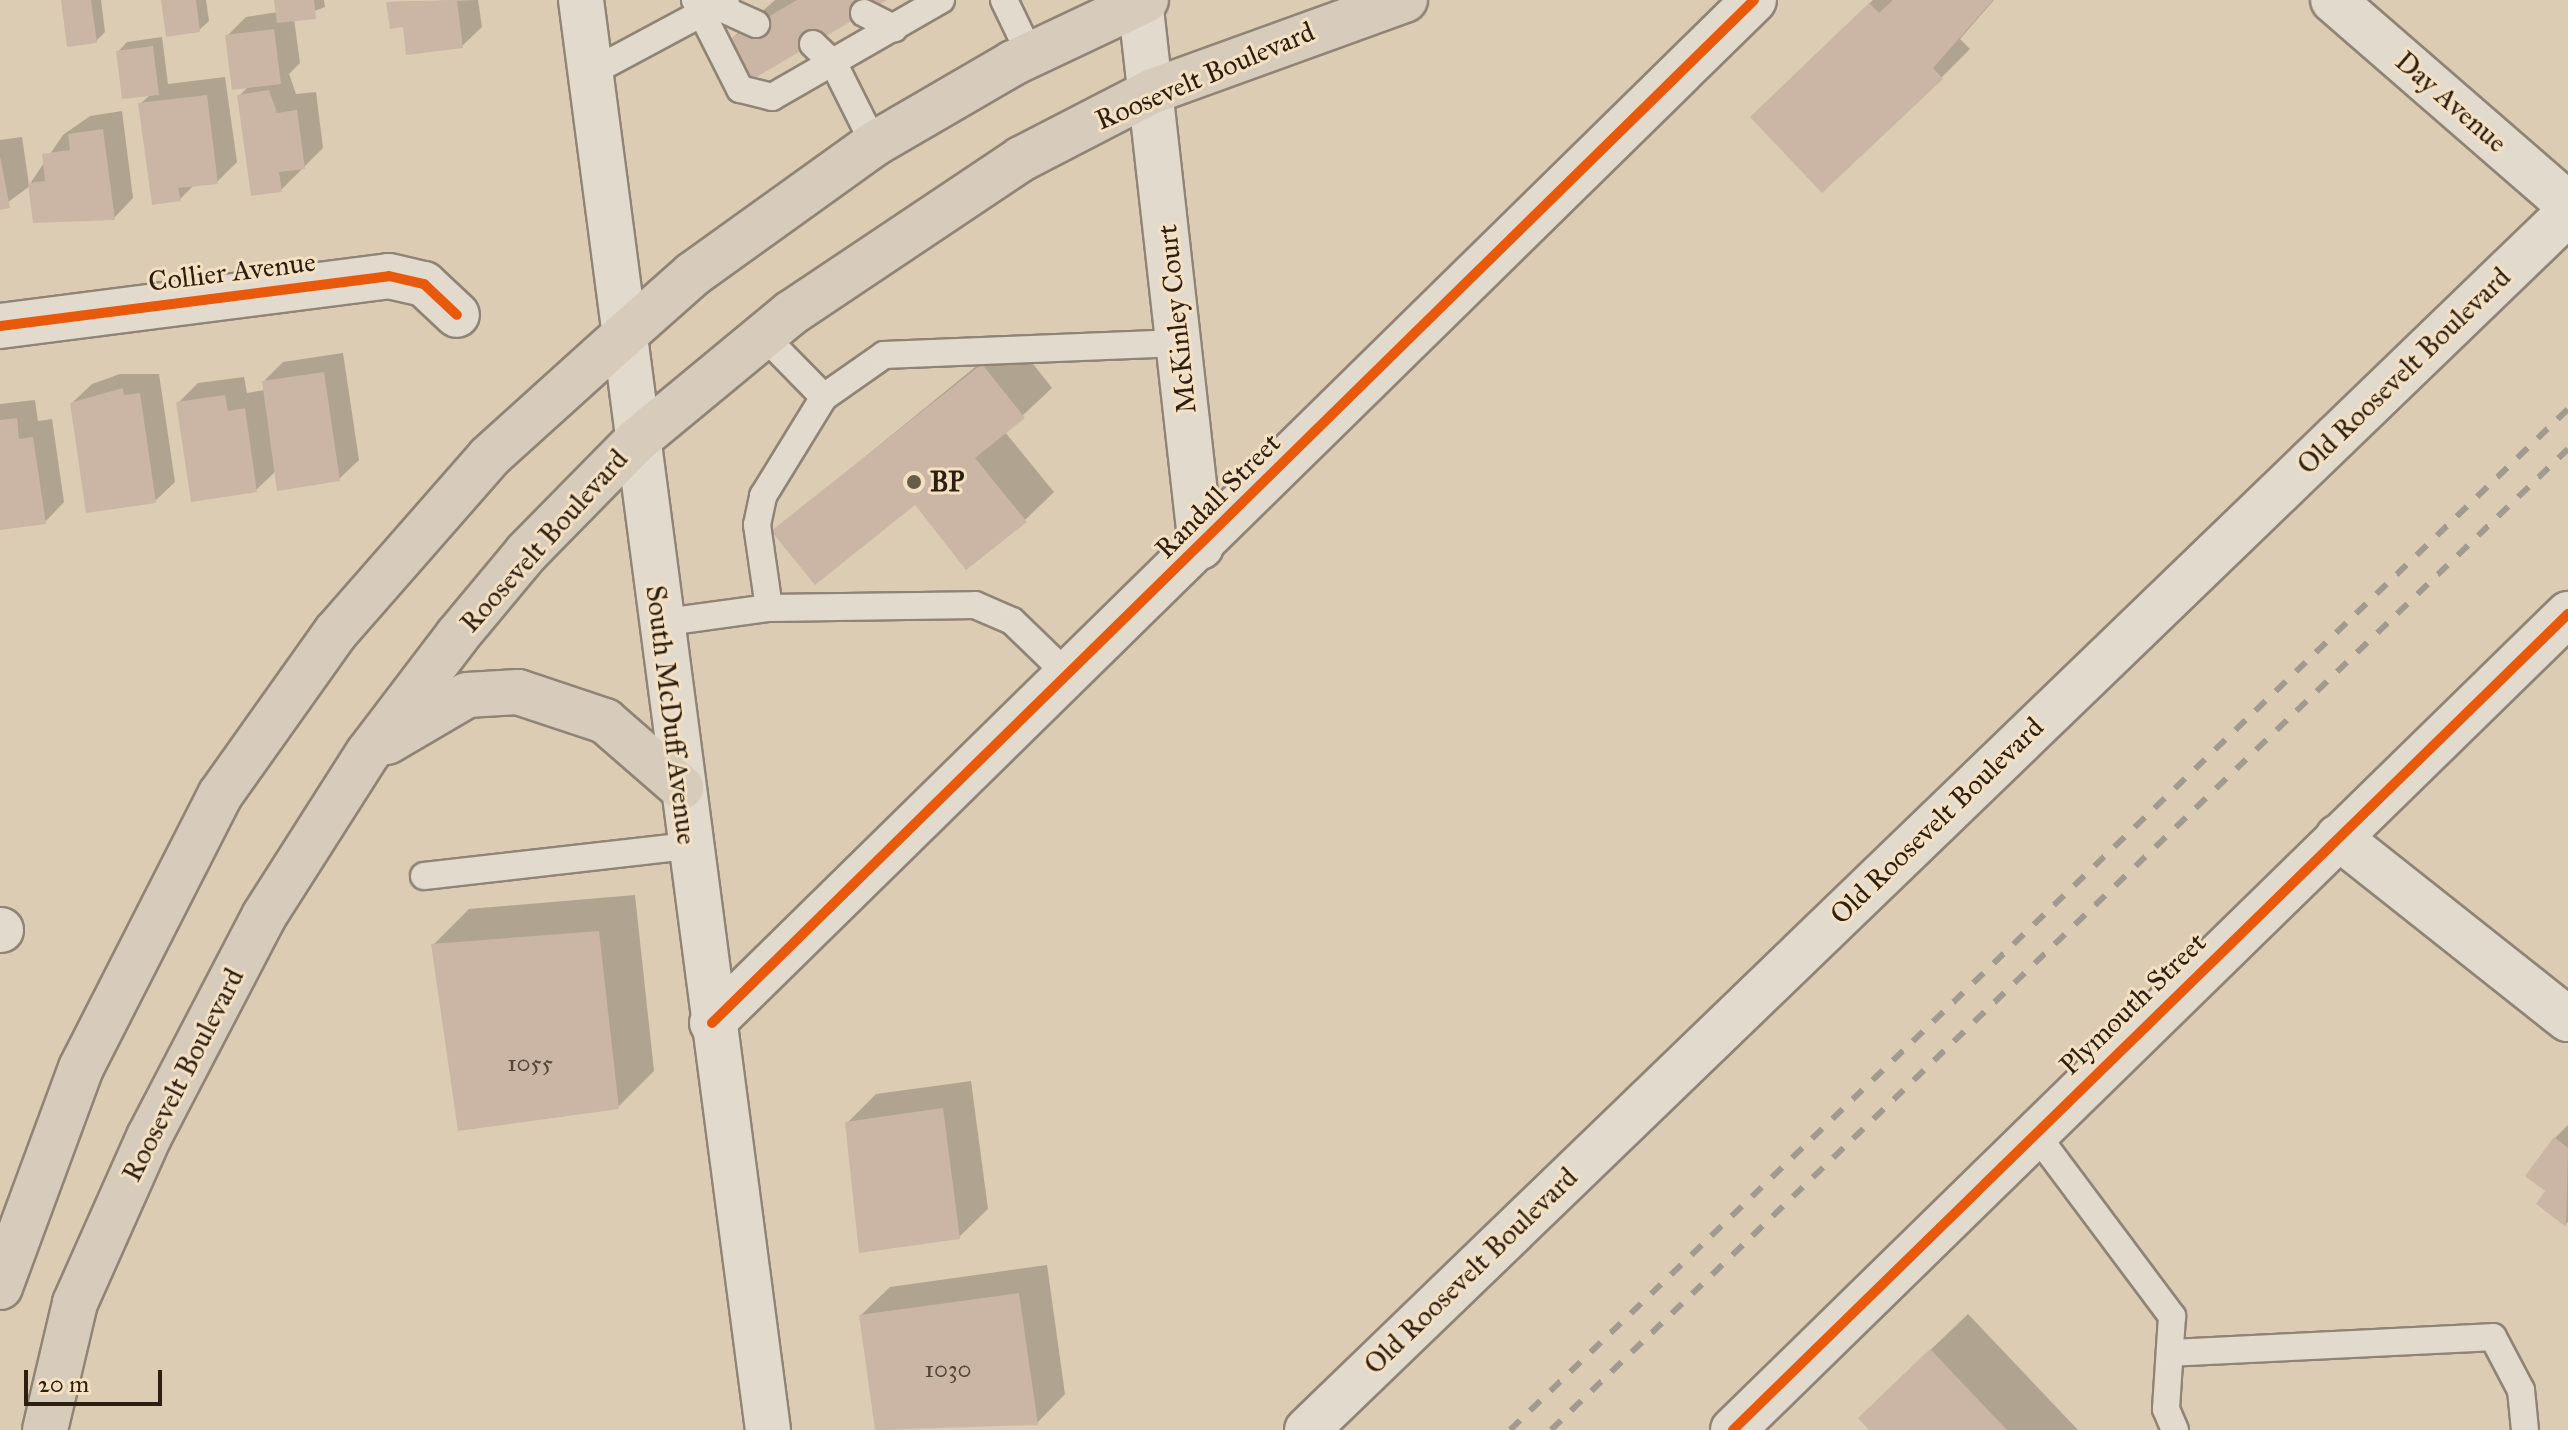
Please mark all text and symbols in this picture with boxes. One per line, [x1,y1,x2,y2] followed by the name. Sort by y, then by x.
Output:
[1091,15,1319,137] street label: Roosevelt Boulevard
[2388,44,2514,160] street label: Day Avenue
[1150,223,1204,415] street label: McKinley Court
[146,245,318,299] street label: Collier Avenue
[2290,260,2518,482] street label: Old Roosevelt Boulevard
[1148,426,1288,566] street label: Randall Street
[453,443,635,639] street label: Roosevelt Boulevard
[930,465,964,499] place label: BP
[905,473,923,491] marker: BP
[638,583,704,847] street label: South McDuff Avenue
[1823,710,2051,932] street label: Old Roosevelt Boulevard
[2053,926,2213,1082] street label: Plymouth Street
[115,963,251,1187] street label: Roosevelt Boulevard
[507,1050,553,1078] house number: 1055
[1357,1160,1585,1382] street label: Old Roosevelt Boulevard
[28,1354,166,1404] scale bar
[925,1356,971,1384] house number: 1030
[38,1369,89,1399] text: 20 m

